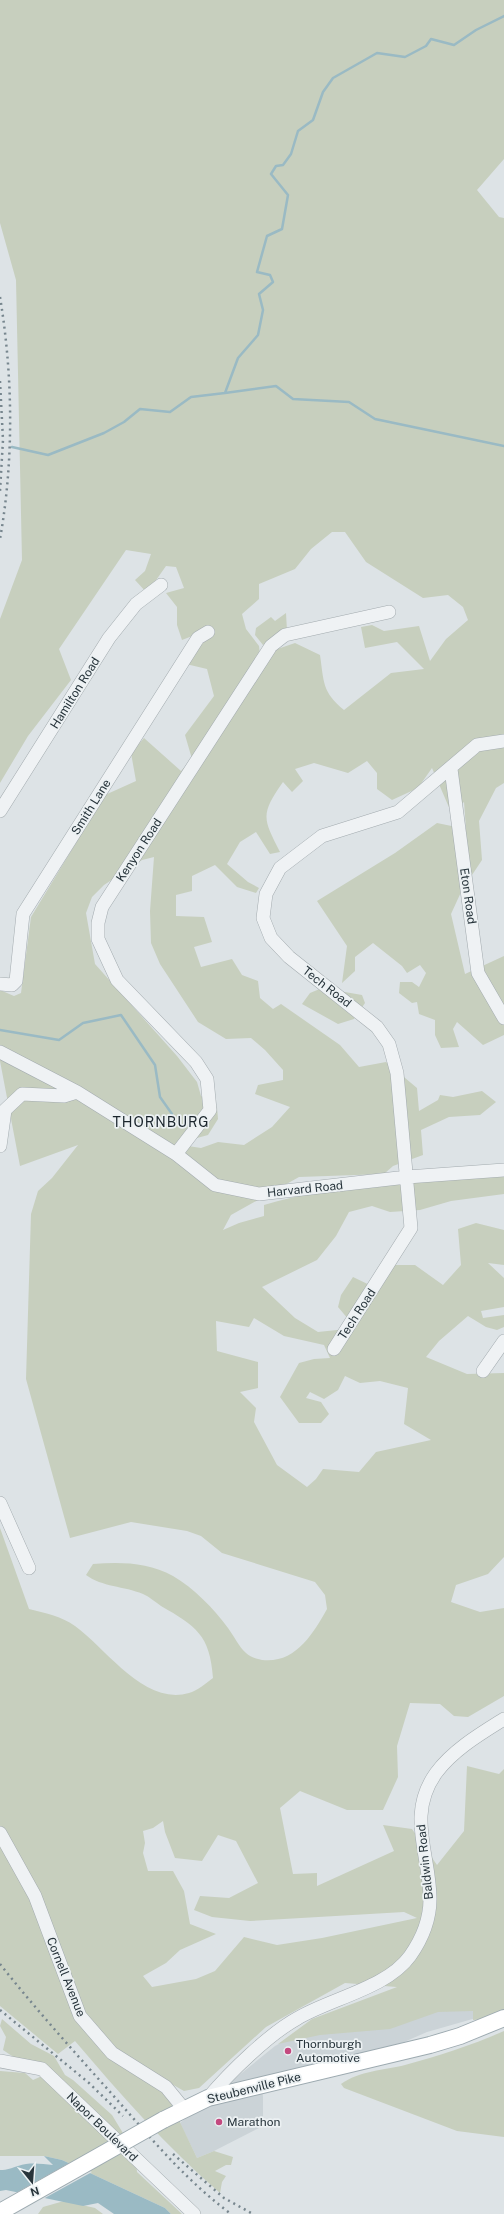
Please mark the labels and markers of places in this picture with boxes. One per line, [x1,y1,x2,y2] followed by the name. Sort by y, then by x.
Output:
[296,2037,362,2065] place label: Thornburgh Automotive
[283,2046,293,2056] marker: Thornburgh Automotive
[227,2115,280,2129] place label: Marathon
[214,2117,224,2127] marker: Marathon

